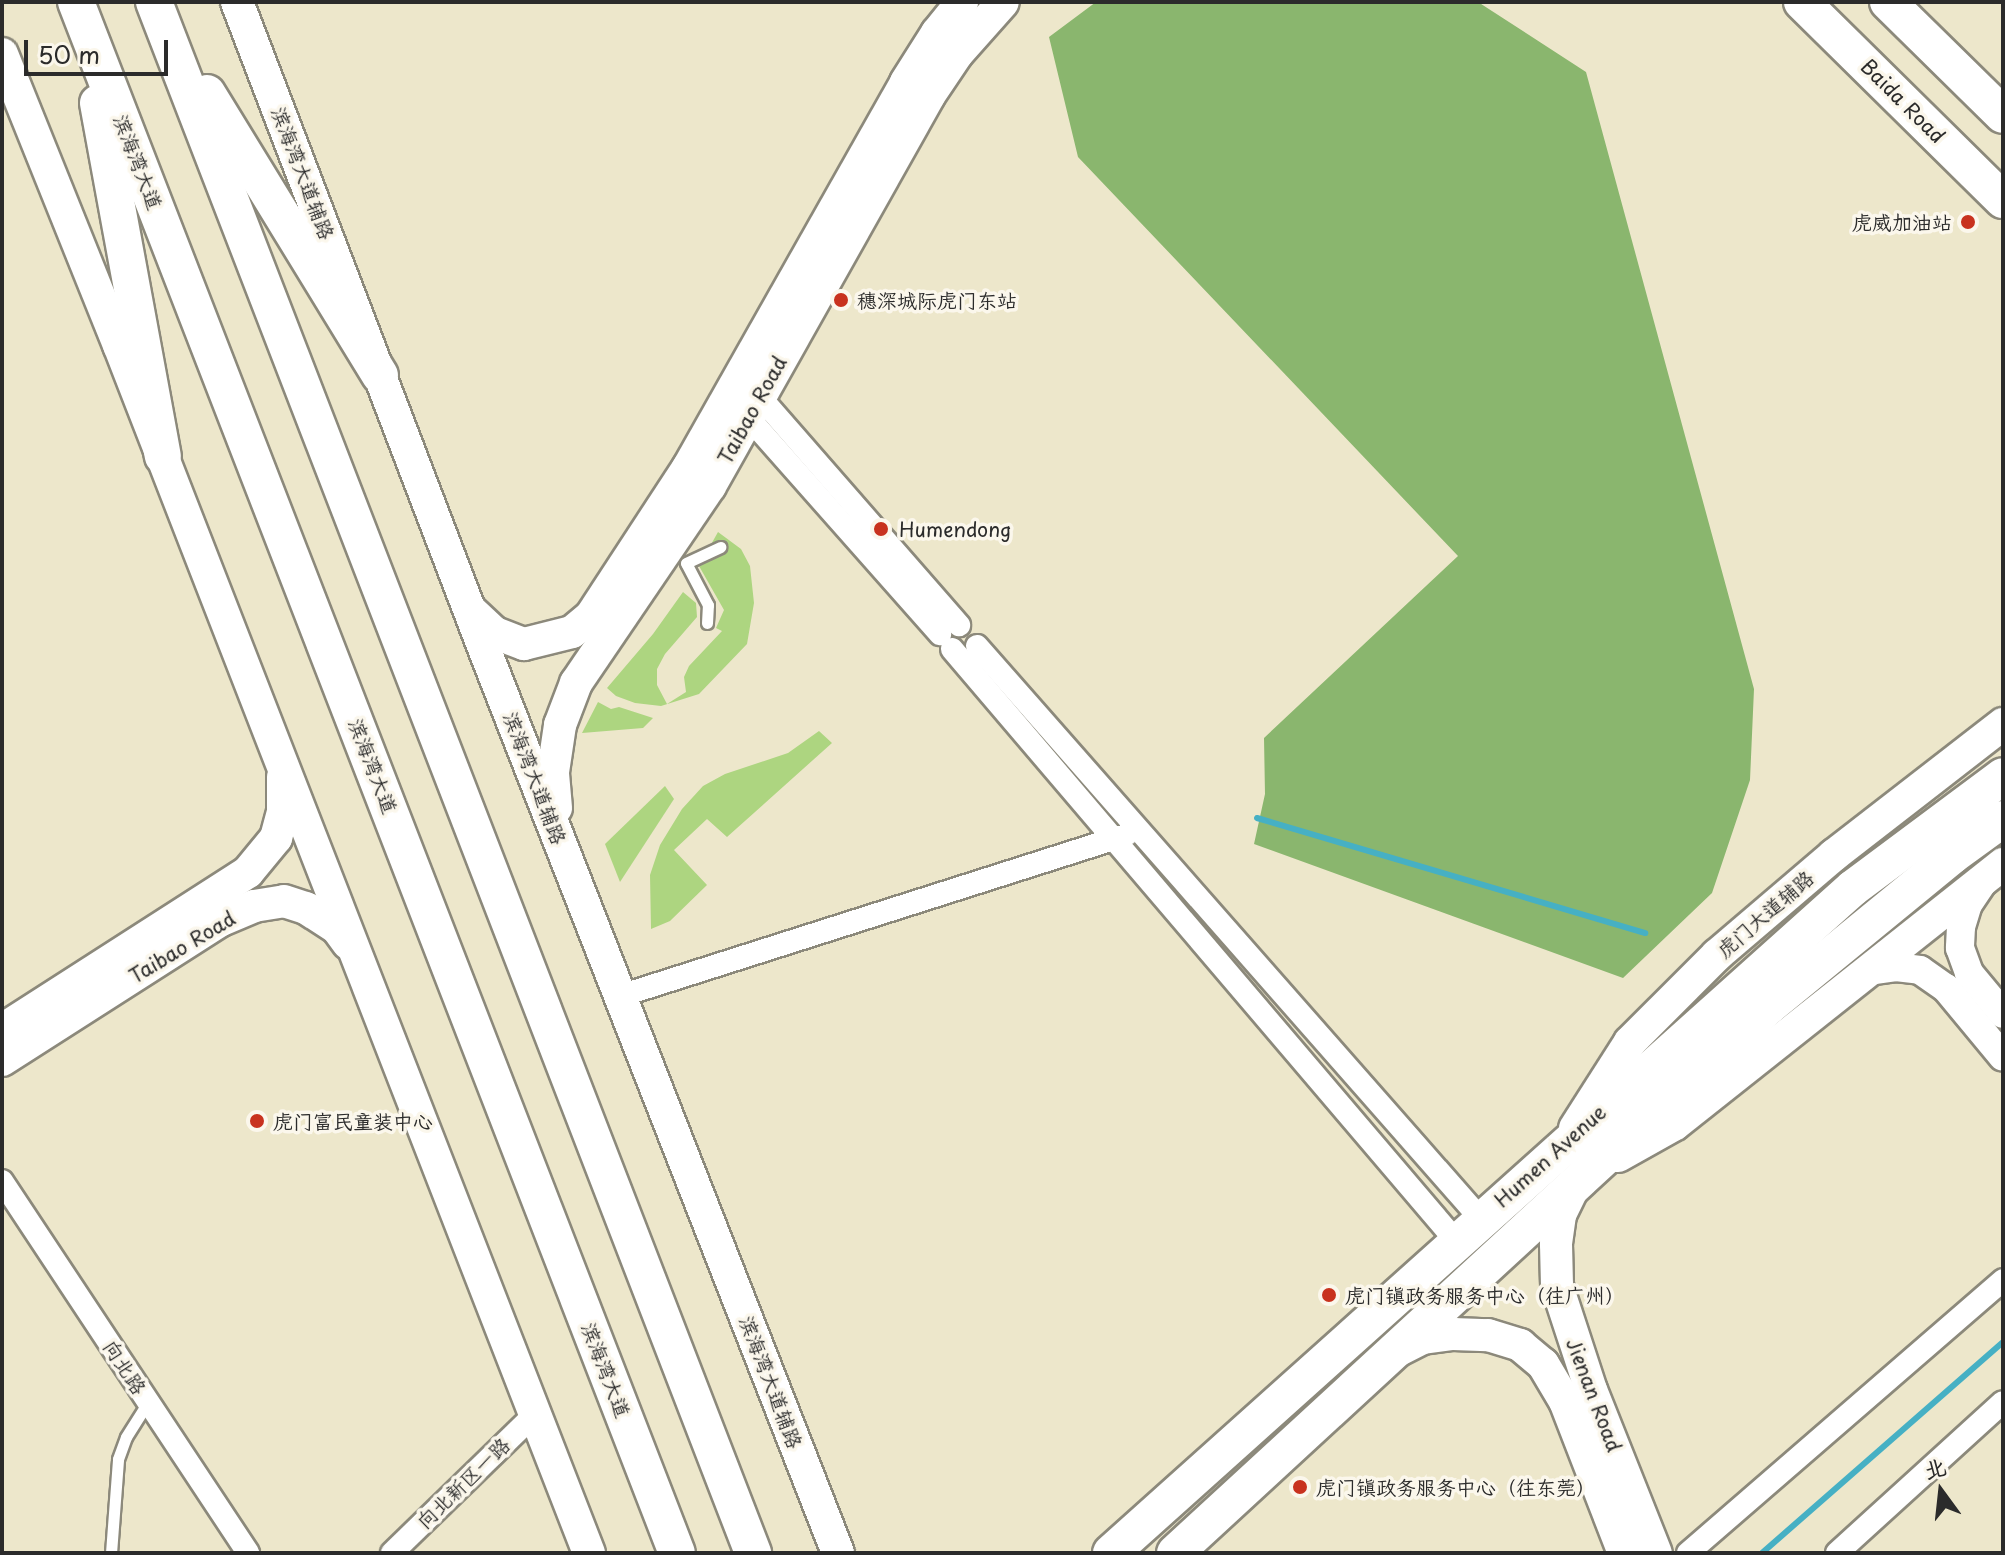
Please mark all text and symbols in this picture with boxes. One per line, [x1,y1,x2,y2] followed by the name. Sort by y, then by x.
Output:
[28,24,172,74] scale bar
[38,36,100,72] text: 50 m
[1856,54,1950,148] street label: Baida Road
[267,103,339,243] street label: 滨海湾大道辅路
[109,111,167,213] street label: 滨海湾大道
[1852,210,1952,234] place label: 虎威加油站
[1959,213,1977,231] marker: 虎威加油站
[857,288,1017,312] place label: 穗深城际虎门东站
[832,291,850,309] marker: 穗深城际虎门东站
[713,352,791,468] street label: Taibao Road
[899,517,1011,541] place label: Humendong
[870,518,892,540] marker: Humendong
[499,708,571,848] street label: 滨海湾大道辅路
[344,715,402,817] street label: 滨海湾大道
[1712,866,1818,962] street label: 虎门大道辅路
[125,906,239,988] street label: Taibao Road
[1489,1099,1611,1213] street label: Humen Avenue
[273,1109,433,1133] place label: 虎门富民童装中心
[248,1112,266,1130] marker: 虎门富民童装中心
[1345,1283,1625,1307] place label: 虎门镇政务服务中心（往广州）
[1320,1286,1338,1304] marker: 虎门镇政务服务中心（往广州）
[735,1312,807,1452] street label: 滨海湾大道辅路
[577,1319,635,1421] street label: 滨海湾大道
[99,1335,151,1399] street label: 向北路
[1562,1335,1626,1455] street label: Jienan Road
[412,1433,514,1533] street label: 向北新区一路
[1920,1449,1950,1486] text: 北
[1901,1451,1981,1531] north arrow
[1316,1475,1596,1499] place label: 虎门镇政务服务中心（往东莞）
[1291,1478,1309,1496] marker: 虎门镇政务服务中心（往东莞）

